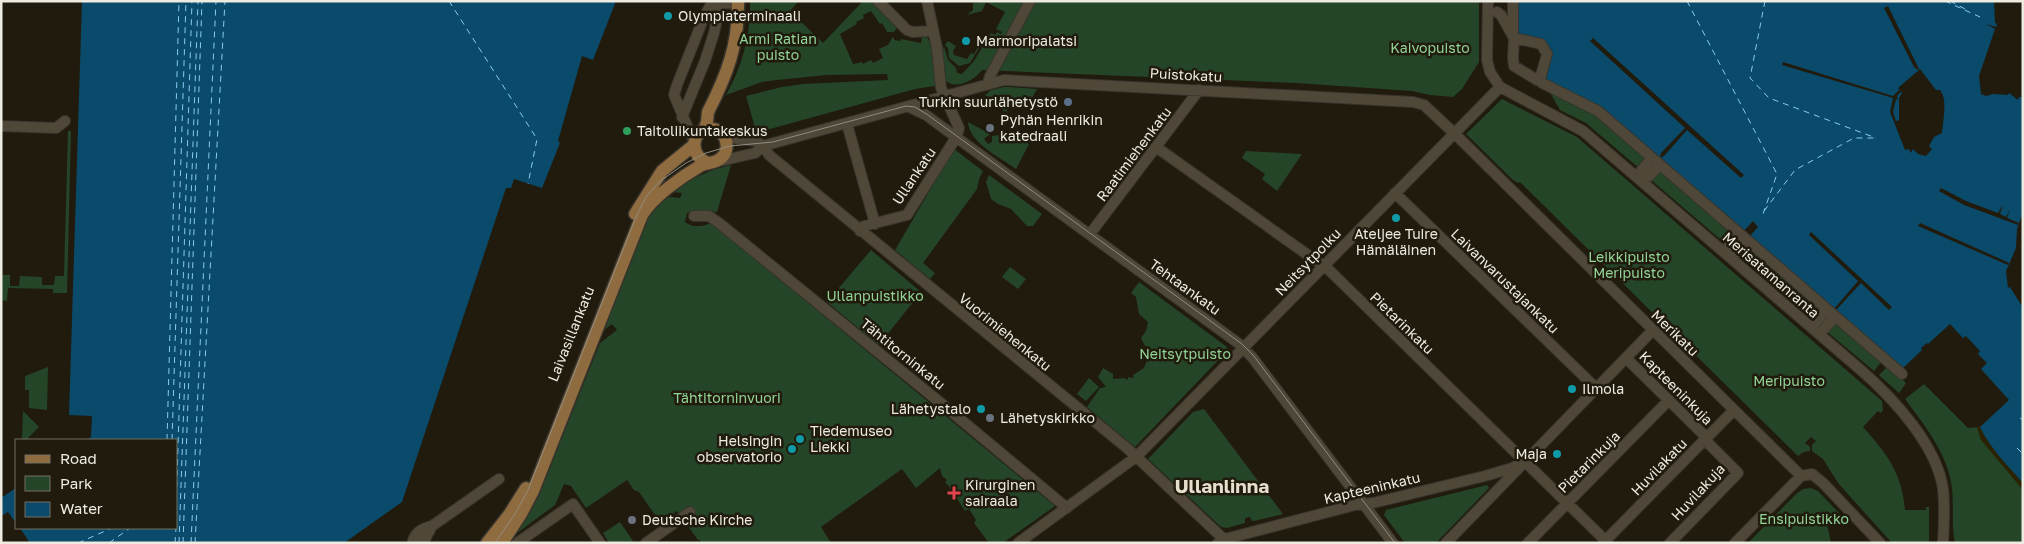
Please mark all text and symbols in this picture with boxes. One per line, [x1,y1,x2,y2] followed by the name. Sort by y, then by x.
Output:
[678,7,801,24] place label: Olympiaterminaali
[662,10,674,22] marker: Olympiaterminaali
[739,30,817,63] park label: Armi Ratian puisto
[976,32,1077,49] place label: Marmoripalatsi
[960,35,972,47] marker: Marmoripalatsi
[1390,39,1470,56] park label: Kaivopuisto
[1149,64,1223,85] street label: Puistokatu
[919,93,1058,110] place label: Turkin suurlähetystö
[1062,96,1074,108] marker: Turkin suurlähetystö
[1093,103,1175,204] street label: Raatimiehenkatu
[1000,111,1103,144] place label: Pyhän Henrikin katedraali
[637,122,767,139] place label: Taitoliikuntakeskus
[984,122,996,134] marker: Pyhän Henrikin katedraali
[621,125,633,137] marker: Taitoliikuntakeskus
[888,144,939,208] street label: Ullankatu
[1390,212,1402,224] marker: Ateljee Tuire Hämäläinen
[1271,224,1344,299] street label: Neitsytpolku
[1354,225,1438,258] place label: Ateljee Tuire Hämäläinen
[1448,225,1563,337] street label: Laivanvarustajankatu
[1720,228,1823,321] street label: Merisatamanranta
[1588,248,1670,281] park label: Leikkipuisto Meripuisto
[1146,255,1224,318] street label: Tehtaankatu
[544,284,597,384] street label: Laivasillankatu
[826,287,924,304] park label: Ullanpuistikko
[1367,288,1438,357] street label: Pietarinkatu
[956,289,1055,374] street label: Vuorimiehenkatu
[1648,306,1702,359] street label: Merikatu
[858,314,949,393] street label: Tähtitorninkatu
[1139,345,1231,362] park label: Neitsytpuisto
[1636,347,1717,428] street label: Kapteeninkuja
[1753,372,1825,389] park label: Meripuisto
[1582,380,1624,397] place label: Ilmola
[1566,383,1578,395] marker: Ilmola
[673,389,781,406] park label: Tähtitorninvuori
[891,400,971,417] place label: Lähetystalo
[975,403,987,415] marker: Lähetystalo
[1000,409,1095,426] place label: Lähetyskirkko
[984,412,996,424] marker: Lähetyskirkko
[810,422,892,455] place label: Tiedemuseo Liekki
[1554,427,1623,496] street label: Pietarinkuja
[697,432,782,465] place label: Helsingin observatorio
[794,433,806,445] marker: Tiedemuseo Liekki
[1627,435,1690,499] street label: Huvilakatu
[15,439,178,529] legend
[786,443,798,455] marker: Helsingin observatorio
[1515,445,1547,462] place label: Maja
[1551,448,1563,460] marker: Maja
[60,449,97,467] text: Road
[1667,460,1728,523] street label: Huvilakuja
[1322,468,1422,507] street label: Kapteeninkatu
[60,474,93,492] text: Park
[1175,474,1269,497] district label: Ullanlinna
[965,476,1035,509] place label: Kirurginen sairaala
[947,486,961,500] marker: Kirurginen sairaala
[60,499,103,517] text: Water
[1759,510,1849,527] park label: Ensipuistikko
[642,511,752,528] place label: Deutsche Kirche
[626,514,638,526] marker: Deutsche Kirche

